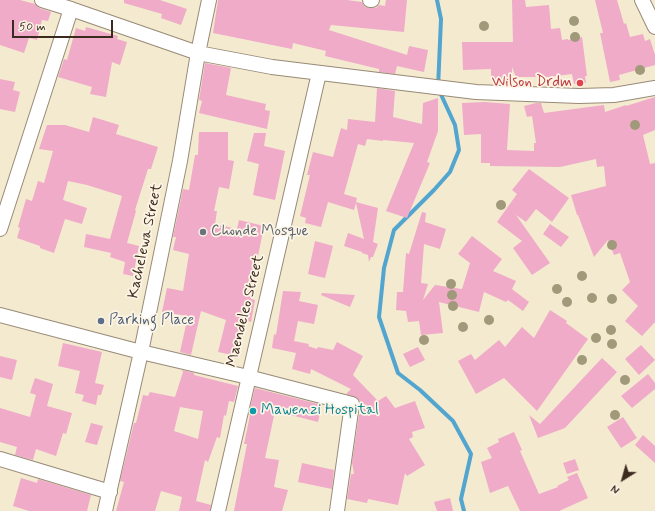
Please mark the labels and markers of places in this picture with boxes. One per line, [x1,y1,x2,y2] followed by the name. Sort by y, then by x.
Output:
[492,74,572,92] place label: Wilson Drdm
[575,78,585,88] marker: Wilson Drdm
[211,223,308,241] place label: Chonde Mosque
[198,227,208,237] marker: Chonde Mosque
[109,312,194,330] place label: Parking Place
[96,316,106,326] marker: Parking Place
[261,402,379,420] place label: Mawenzi Hospital
[248,406,258,416] marker: Mawenzi Hospital

